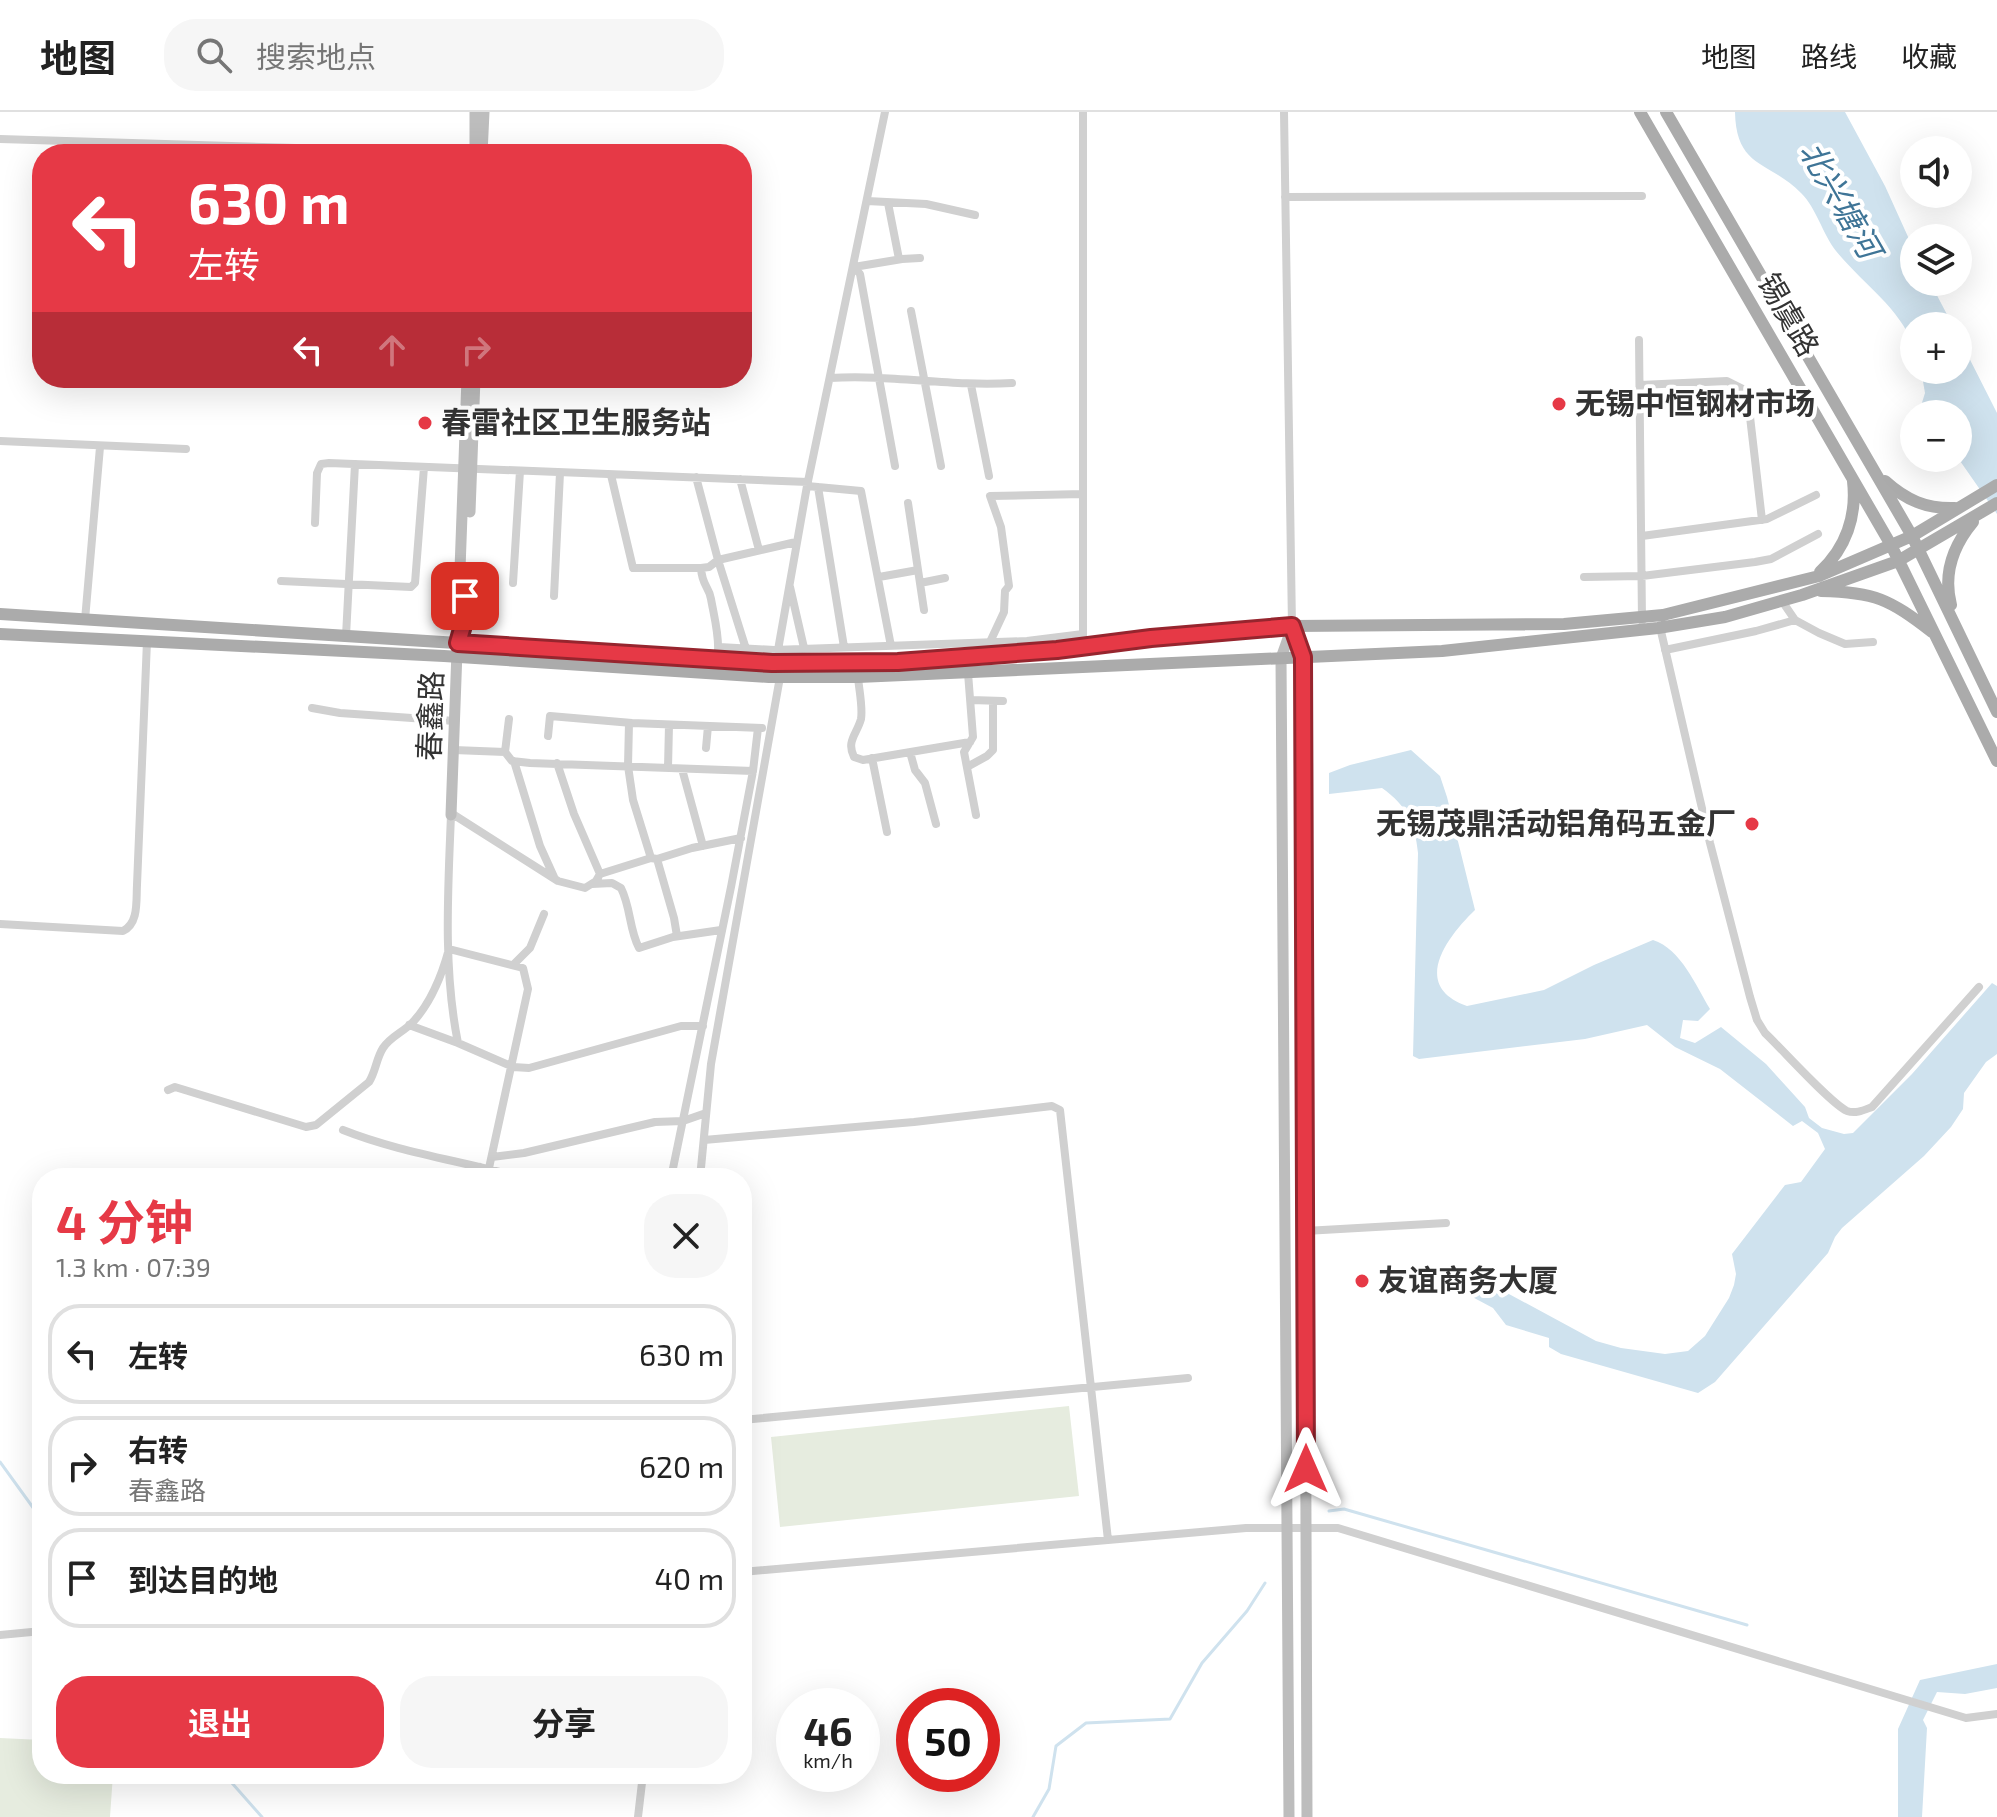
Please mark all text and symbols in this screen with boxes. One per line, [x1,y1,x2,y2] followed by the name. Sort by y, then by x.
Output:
[164,19,724,91] search box
[192,33,236,77] icon: search
[40,34,116,80] text: 地图
[256,38,376,74] text: 搜索地点
[1701,39,1757,73] text: 地图
[1801,39,1857,73] text: 路线
[1901,39,1957,73] text: 收藏
[1793,134,1893,269] water label: 北兴塘河
[1900,136,1972,472] map controls
[1900,136,1972,208] button: sound
[188,168,350,235] text: 630 m
[56,176,160,280] icon: left
[1900,224,1972,296] button: layers
[188,242,260,285] text: 左转
[1752,266,1828,362] street label: 锡虞路
[1900,312,1972,384] button: +
[286,328,330,372] icon: left
[370,328,414,372] icon: ahead
[454,328,498,372] icon: right
[1575,384,1815,420] place label: 无锡中恒钢材市场
[1550,395,1568,413] marker: 无锡中恒钢材市场
[1900,400,1972,472] button: −
[441,403,711,439] place label: 春雷社区卫生服务站
[416,414,434,432] marker: 春雷社区卫生服务站
[431,562,499,630] pin
[443,574,487,618] icon: arrive
[409,670,449,762] street label: 春鑫路
[1376,804,1736,840] place label: 无锡茂鼎活动铝角码五金厂
[1743,815,1761,833] marker: 无锡茂鼎活动铝角码五金厂
[56,1192,193,1250] text: 4 分钟
[644,1194,728,1278] button: close
[56,1251,211,1282] text: 1.3 km · 07:39
[1378,1261,1558,1297] place label: 友谊商务大厦
[1353,1272,1371,1290] marker: 友谊商务大厦
[60,1332,104,1376] icon: left
[639,1336,724,1372] text: 630 m
[128,1337,188,1373] text: 左转
[1264,1427,1348,1511] position arrow
[128,1431,188,1467] text: 右转
[60,1444,104,1488] icon: right
[639,1448,724,1484] text: 620 m
[128,1474,206,1505] text: 春鑫路
[60,1556,104,1600] icon: arrive
[654,1560,724,1596] text: 40 m
[128,1561,278,1597] text: 到达目的地
[56,1676,384,1768] button: 退出
[400,1676,728,1768] button: 分享
[896,1688,1000,1792] speed limit sign: 50
[803,1706,853,1754] text: 46
[803,1748,853,1772] text: km/h

